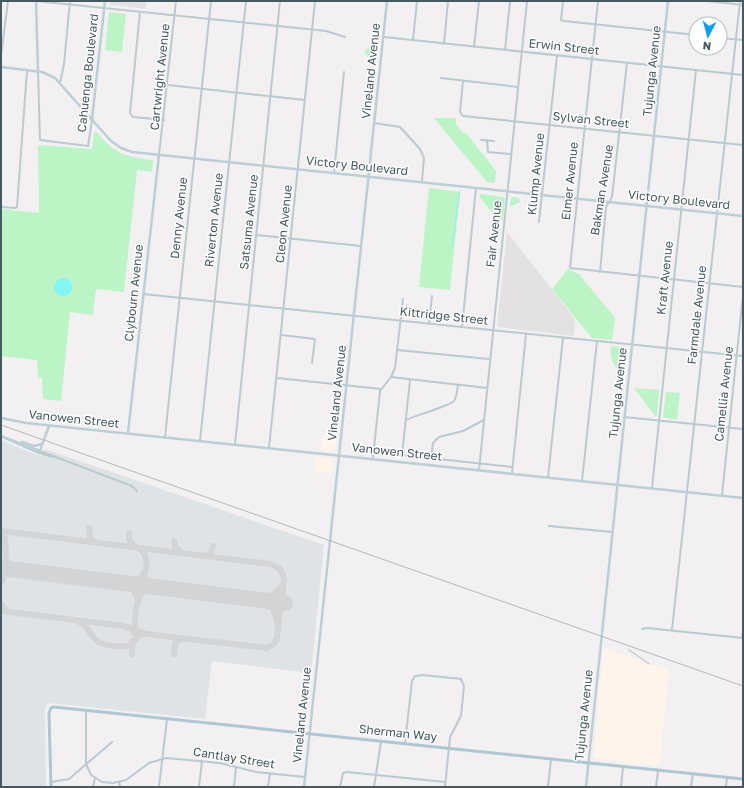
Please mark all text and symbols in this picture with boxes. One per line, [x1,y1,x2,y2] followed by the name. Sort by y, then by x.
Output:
[74,13,101,133] street label: Cahuenga Boulevard
[688,16,728,56] north arrow
[358,22,383,120] street label: Vineland Avenue
[146,23,173,131] street label: Cartwright Avenue
[639,25,664,117] street label: Tujunga Avenue
[528,35,600,58] street label: Erwin Street
[702,40,712,53] text: N
[552,108,630,131] street label: Sylvan Street
[524,132,547,216] street label: Klump Avenue
[558,141,581,221] street label: Elmer Avenue
[587,143,616,236] street label: Bakman Avenue
[305,153,409,178] street label: Victory Boulevard
[201,172,226,268] street label: Riverton Avenue
[236,174,261,270] street label: Satsuma Avenue
[167,176,190,259] street label: Denny Avenue
[272,184,295,264] street label: Cleon Avenue
[627,187,731,212] street label: Victory Boulevard
[483,200,504,268] street label: Fair Avenue
[653,240,676,316] street label: Kraft Avenue
[121,244,146,342] street label: Clybourn Avenue
[684,265,709,365] street label: Farmdale Avenue
[399,303,489,328] street label: Kittridge Street
[324,344,349,442] street label: Vineland Avenue
[711,346,736,442] street label: Camellia Avenue
[605,347,630,439] street label: Tujunga Avenue
[28,406,120,431] street label: Vanowen Street
[351,439,443,464] street label: Vanowen Street
[289,666,314,764] street label: Vineland Avenue
[571,669,596,761] street label: Tujunga Avenue
[358,721,438,744] street label: Sherman Way
[192,744,276,771] street label: Cantlay Street

